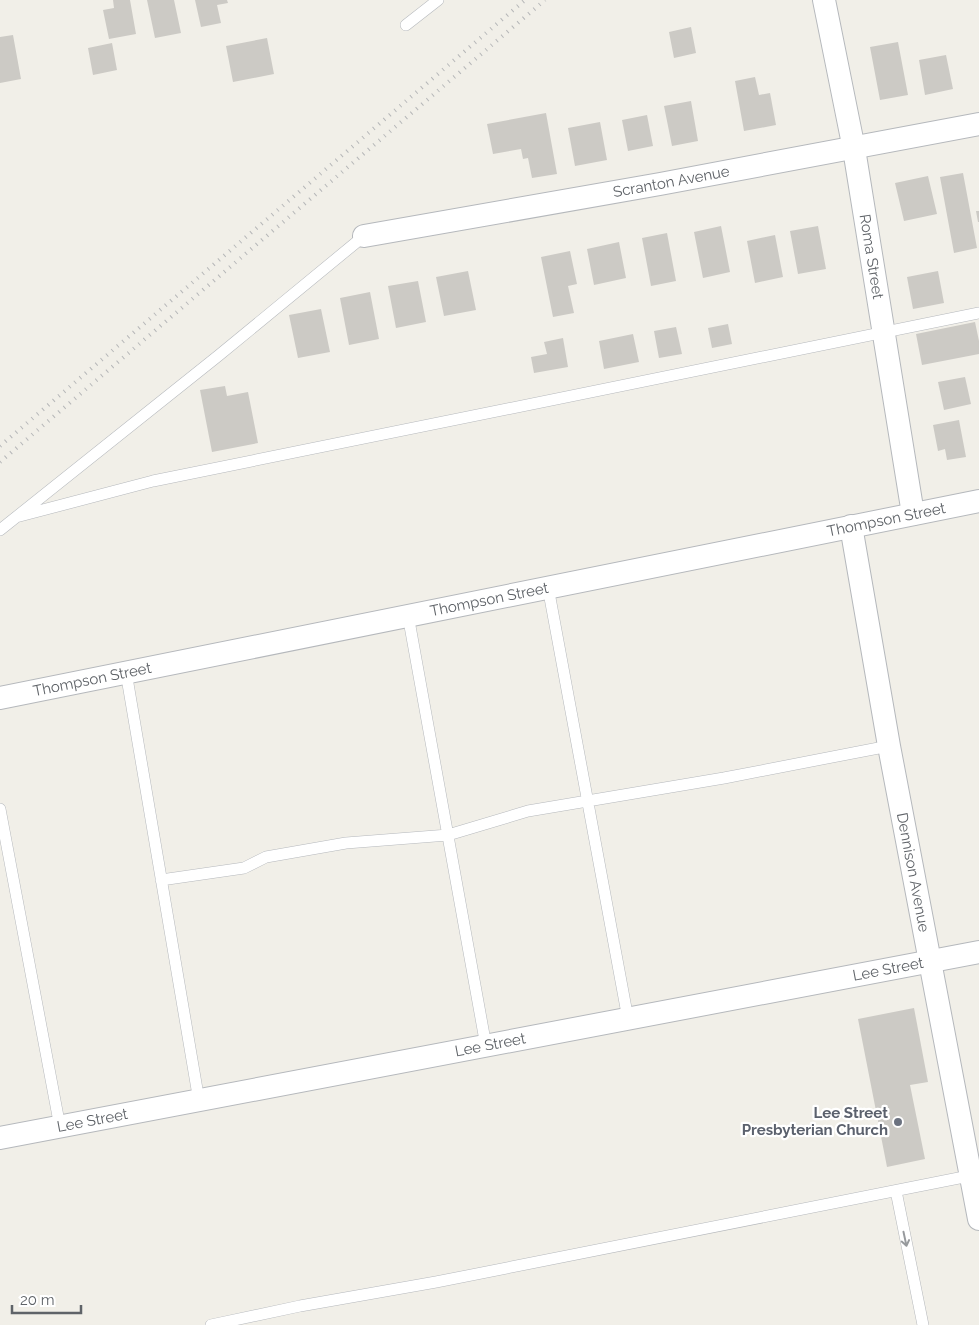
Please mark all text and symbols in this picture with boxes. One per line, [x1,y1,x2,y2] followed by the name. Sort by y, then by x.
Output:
[612,162,731,201] street label: Scranton Avenue
[856,213,887,300] street label: Roma Street
[825,499,947,540] street label: Thompson Street
[428,579,550,620] street label: Thompson Street
[31,659,153,700] street label: Thompson Street
[893,811,933,934] street label: Dennison Avenue
[851,954,925,985] street label: Lee Street
[453,1029,527,1060] street label: Lee Street
[742,1104,888,1139] place label: Lee Street Presbyterian Church
[55,1105,129,1136] street label: Lee Street
[892,1116,904,1128] marker: Lee Street Presbyterian Church
[901,1230,911,1246] one-way arrow
[12,1282,81,1314] scale bar
[20,1291,55,1309] text: 20 m

